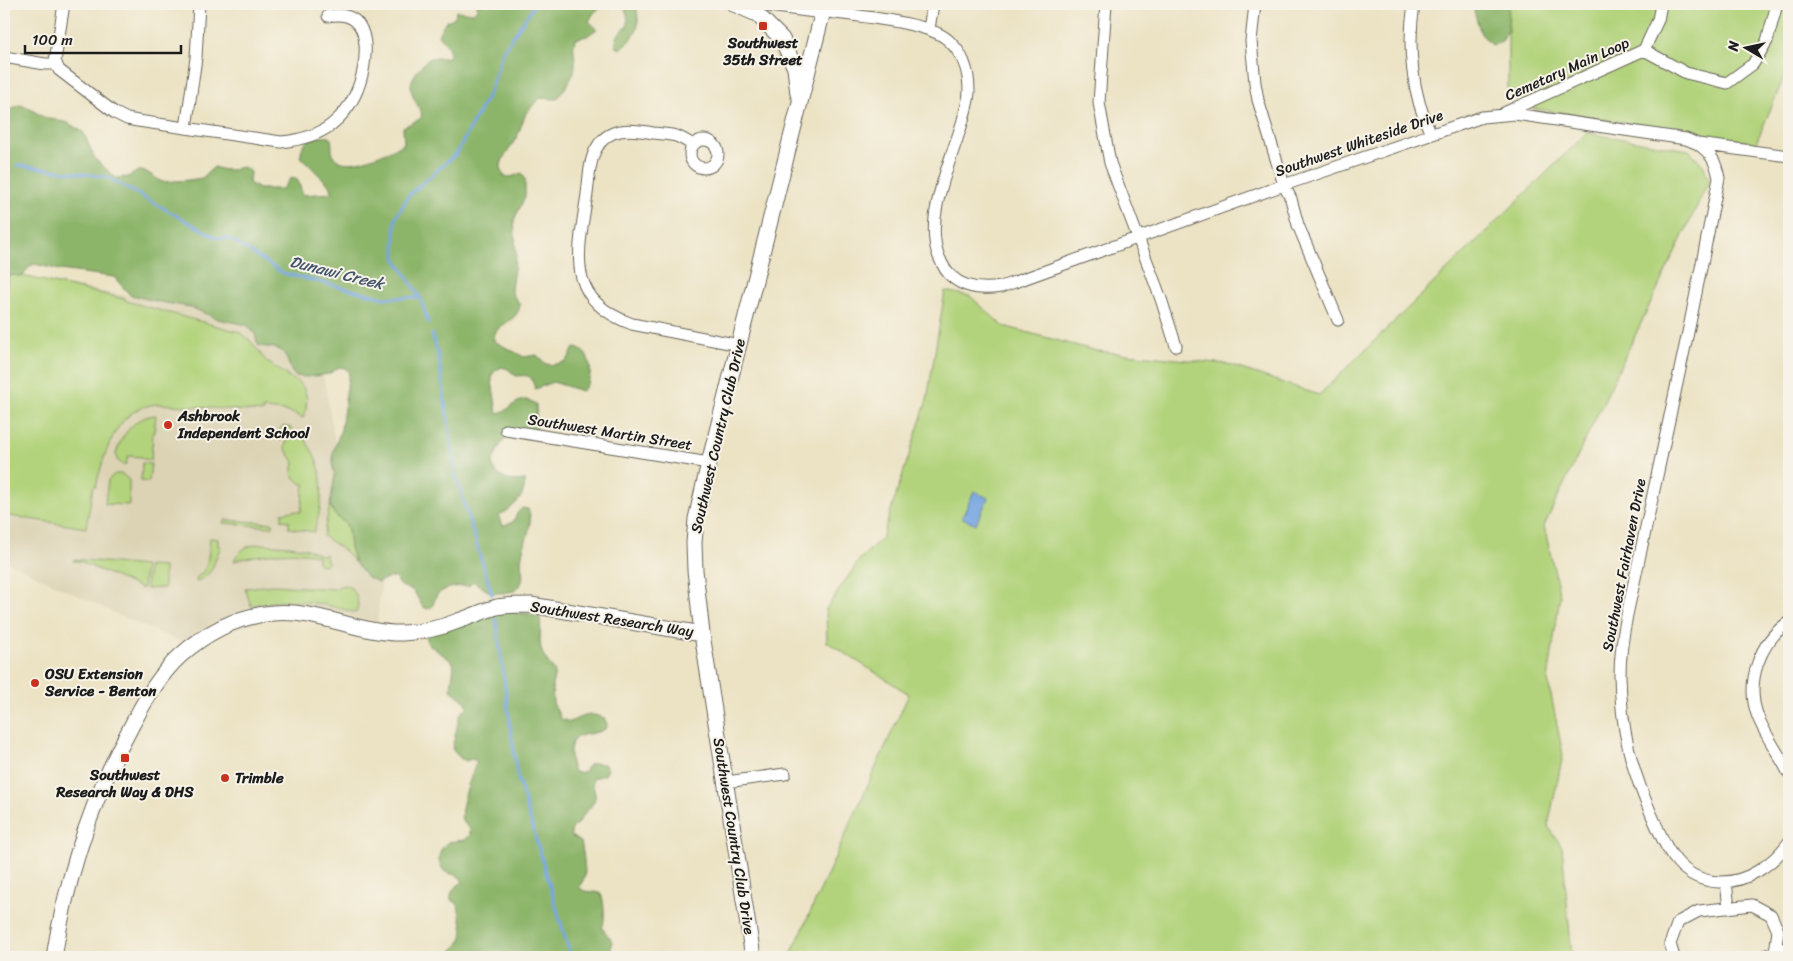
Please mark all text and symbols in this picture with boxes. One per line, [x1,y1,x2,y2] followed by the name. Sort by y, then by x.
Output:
[757,20,769,32] marker: Southwest 35th Street
[25,22,181,54] scale bar
[1720,22,1770,72] north arrow
[32,27,73,53] text: 100 m
[722,30,803,73] place label: Southwest 35th Street
[1500,30,1634,108] street label: Cemetary Main Loop
[1720,39,1747,54] text: N
[1271,102,1447,184] street label: Southwest Whiteside Drive
[287,247,389,299] water label: Dunawi Creek
[683,336,753,536] street label: Southwest Country Club Drive
[177,403,310,446] place label: Ashbrook Independent School
[526,406,695,458] street label: Southwest Martin Street
[162,419,174,431] marker: Ashbrook Independent School
[1594,476,1654,654] street label: Southwest Fairhaven Drive
[529,593,696,645] street label: Southwest Research Way
[44,661,157,704] place label: OSU Extension Service - Benton
[29,677,41,689] marker: OSU Extension Service - Benton
[706,736,762,936] street label: Southwest Country Club Drive
[119,752,131,764] marker: Southwest Research Way & DHS
[55,762,194,805] place label: Southwest Research Way & DHS
[235,765,284,791] place label: Trimble
[219,772,231,784] marker: Trimble

